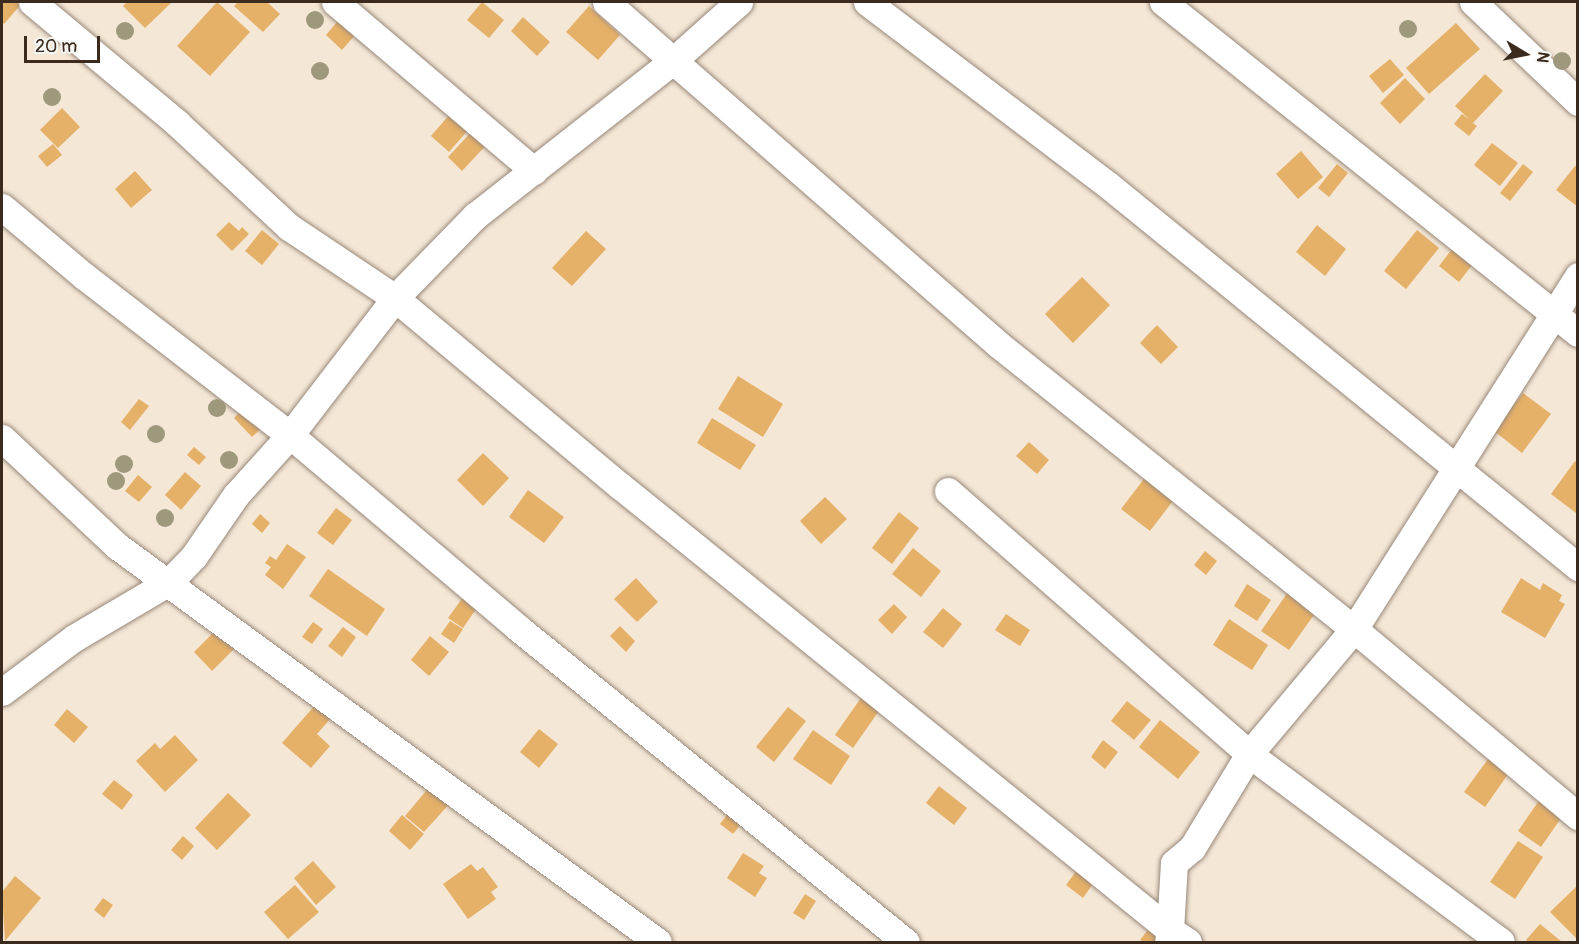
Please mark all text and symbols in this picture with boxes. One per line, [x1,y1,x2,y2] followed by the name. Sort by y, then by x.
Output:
[27,24,104,62] scale bar
[1495,24,1555,84] north arrow
[35,35,77,58] text: 20 m
[1532,50,1554,64] text: N

